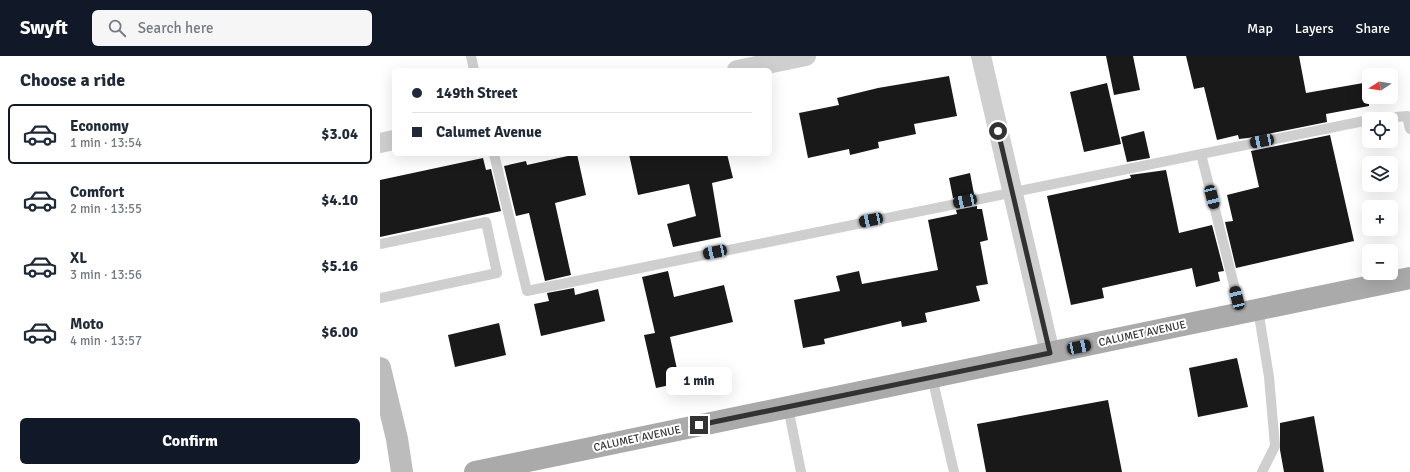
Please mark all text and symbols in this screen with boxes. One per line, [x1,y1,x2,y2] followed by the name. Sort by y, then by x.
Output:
[92,10,372,46] search box
[20,16,68,40] text: Swyft
[106,17,128,39] icon: search
[138,19,213,37] text: Search here
[1247,20,1273,37] text: Map
[1295,20,1334,37] text: Layers
[1356,20,1390,37] text: Share
[1362,68,1398,104] north arrow
[1362,68,1398,280] map controls
[20,69,125,91] text: Choose a ride
[436,84,518,102] text: 149th Street
[1362,112,1398,148] button: locate
[22,116,58,152] icon: car
[70,117,129,135] text: Economy
[989,122,1007,140] route start
[436,123,542,141] text: Calumet Avenue
[321,125,358,143] text: $3.04
[1249,133,1275,149] car
[70,135,142,151] text: 1 min · 13:54
[1362,156,1398,192] button: layers
[22,182,58,218] icon: car
[70,183,124,201] text: Comfort
[1203,184,1221,210] car
[321,191,358,209] text: $4.10
[952,193,978,209] car
[1362,200,1398,236] button: +
[70,201,142,217] text: 2 min · 13:55
[858,212,884,228] car
[702,244,728,260] car
[1362,244,1398,280] button: −
[22,248,58,284] icon: car
[70,249,87,267] text: XL
[321,257,358,275] text: $5.16
[70,267,142,283] text: 3 min · 13:56
[1228,285,1246,311] car
[22,314,58,350] icon: car
[70,315,104,333] text: Moto
[1097,318,1187,349] street label: CALUMET AVENUE
[321,323,358,341] text: $6.00
[70,333,142,349] text: 4 min · 13:57
[1066,339,1092,355] car
[666,367,732,395] callout: 1 min
[683,373,715,389] text: 1 min
[690,416,708,434] route end
[20,418,360,464] button: Confirm
[592,423,682,454] street label: CALUMET AVENUE

